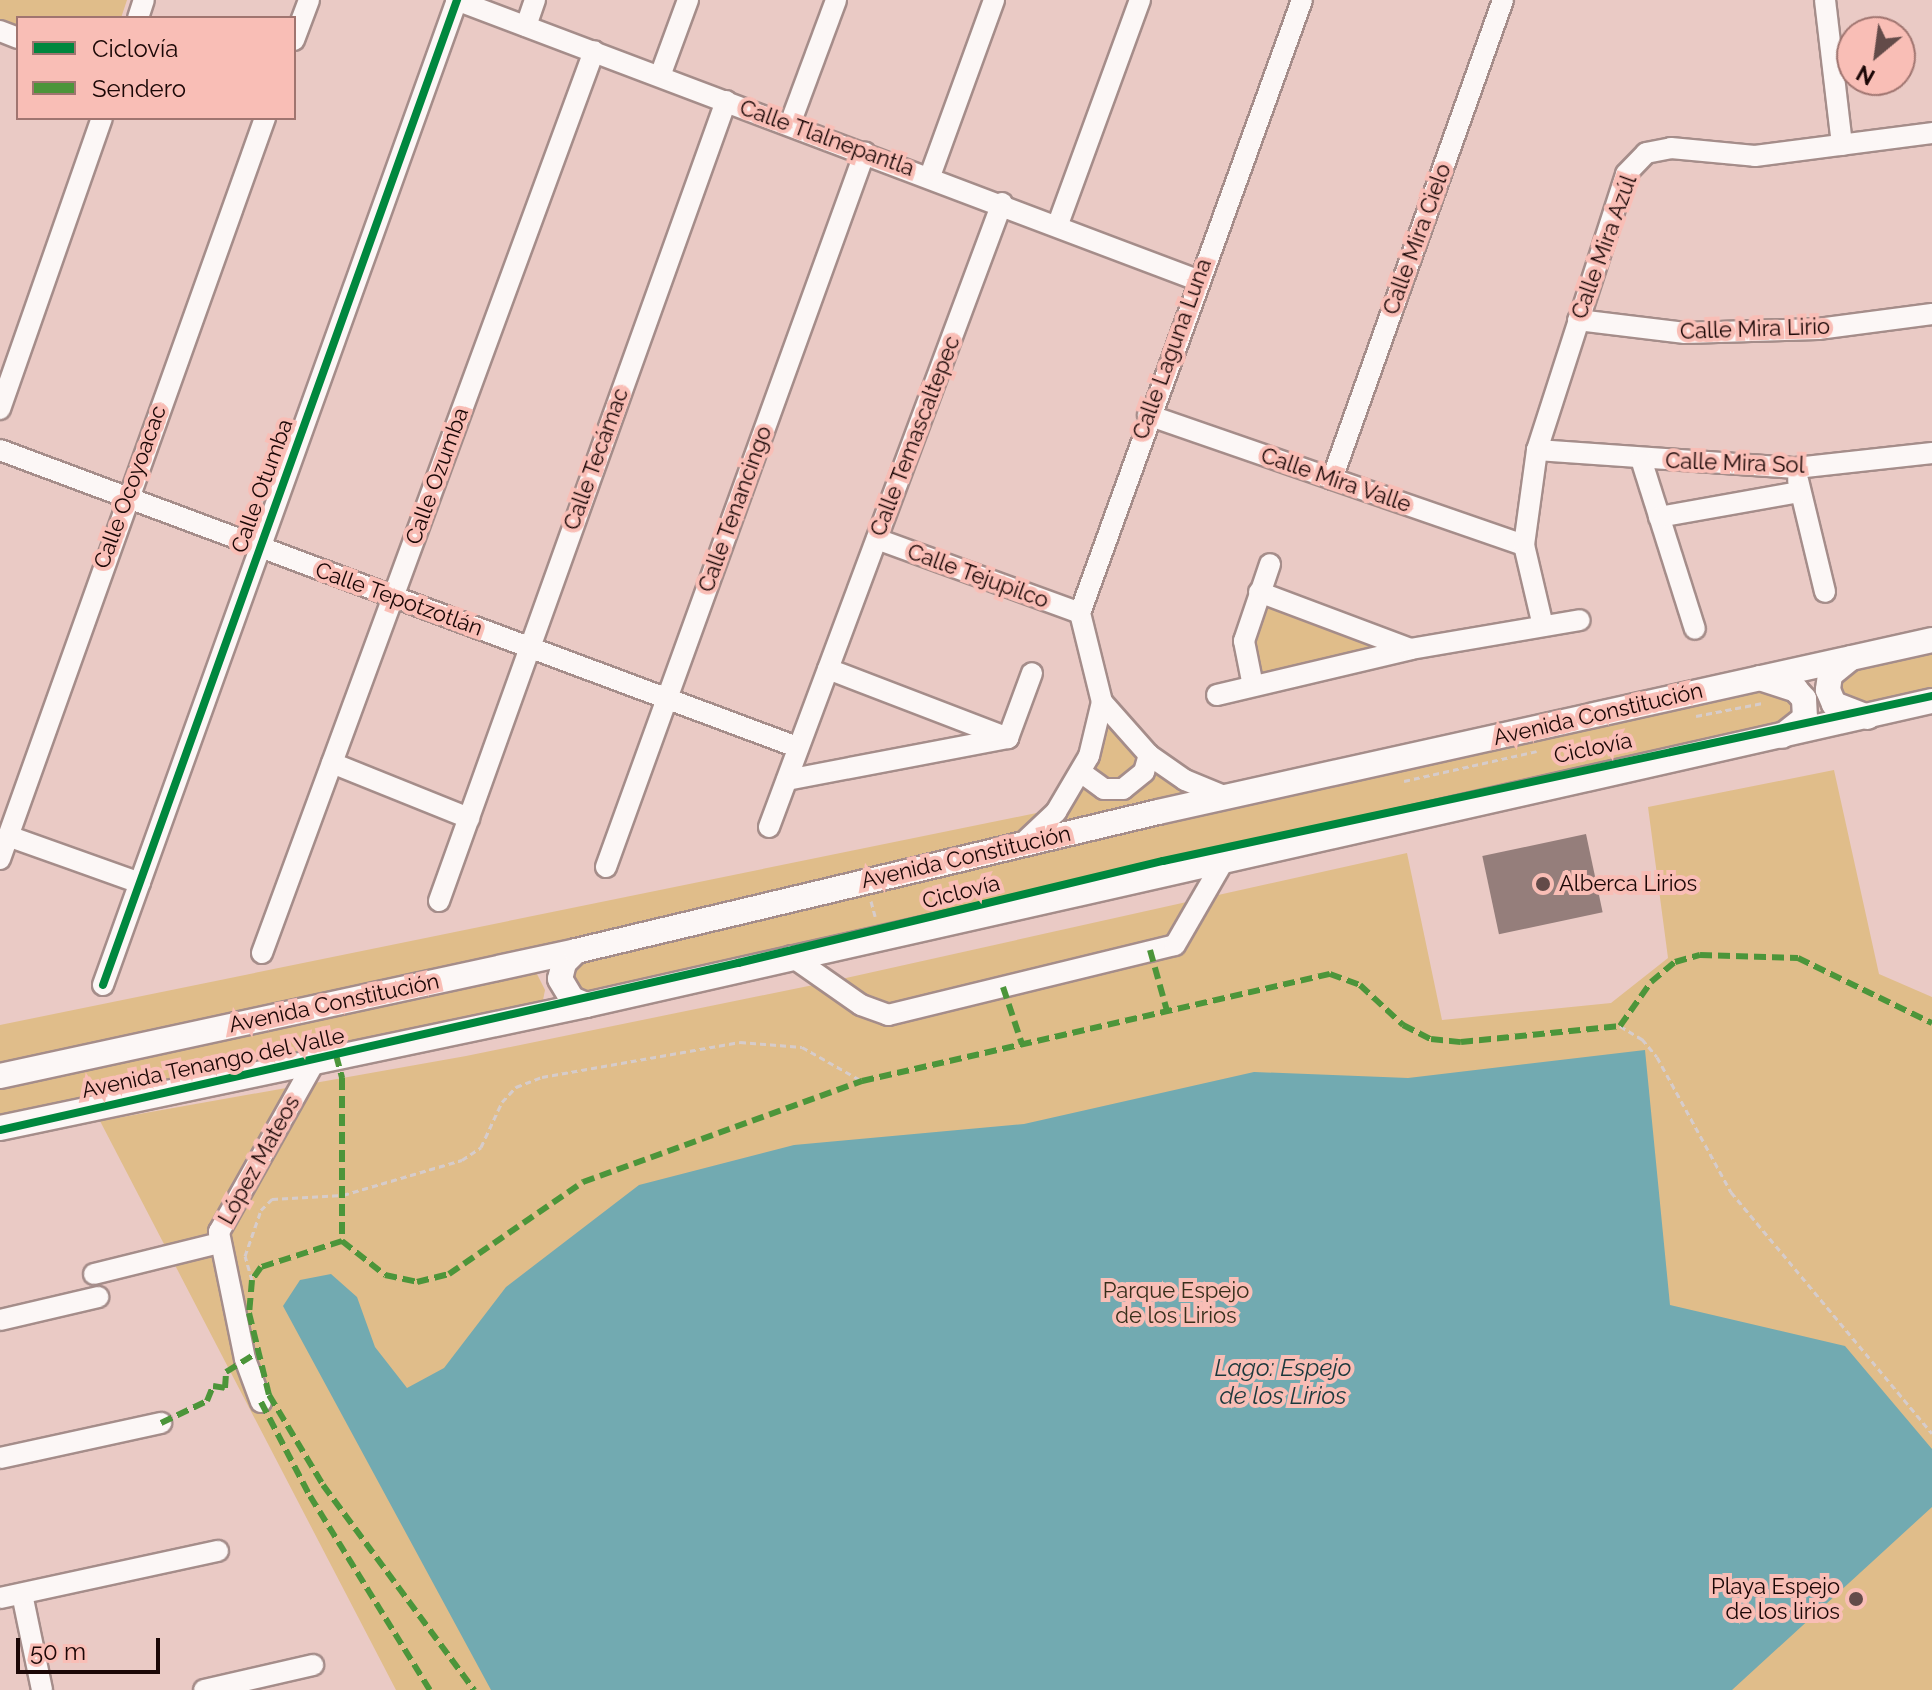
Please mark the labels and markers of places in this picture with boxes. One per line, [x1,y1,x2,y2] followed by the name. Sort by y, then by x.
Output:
[1559,871,1697,897] place label: Alberca Lirios
[1534,875,1552,893] marker: Alberca Lirios
[1711,1573,1840,1624] place label: Playa Espejo de los lirios
[1847,1590,1865,1608] marker: Playa Espejo de los lirios

